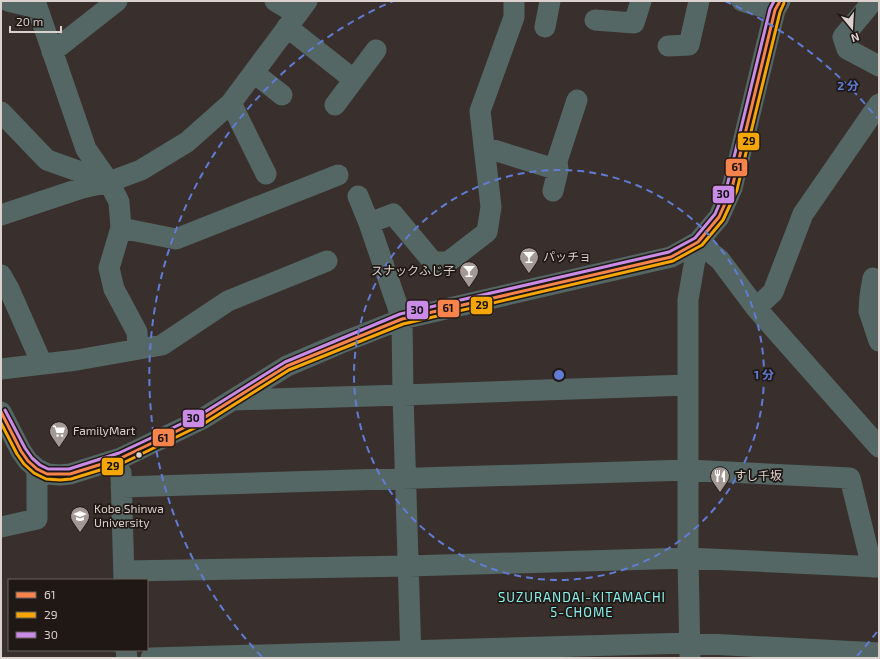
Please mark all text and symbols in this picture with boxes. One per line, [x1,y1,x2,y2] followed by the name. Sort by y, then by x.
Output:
[10,8,61,34] scale bar
[832,8,872,48] north arrow
[16,14,43,28] text: 20 m
[849,31,861,45] text: N
[837,78,859,92] text: 2 分
[737,132,760,151] line badge: 29
[743,134,755,147] text: 29
[725,158,748,177] line badge: 61
[731,160,743,173] text: 61
[712,185,735,204] line badge: 30
[716,187,730,200] text: 30
[518,246,540,274] bar icon: パッチョ
[543,249,591,263] place label: パッチョ
[458,260,480,288] bar icon: スナックふじ子
[371,263,455,277] place label: スナックふじ子
[470,296,493,315] line badge: 29
[476,298,488,311] text: 29
[437,299,460,318] line badge: 61
[406,300,429,320] line badge: 30
[442,301,454,314] text: 61
[410,303,424,316] text: 30
[754,367,774,381] text: 1 分
[552,368,566,382] centre of rings
[182,409,205,428] line badge: 30
[186,411,200,424] text: 30
[48,420,70,448] supermarket icon: FamilyMart
[73,423,136,437] place label: FamilyMart
[152,428,175,447] line badge: 61
[157,431,169,444] text: 61
[134,450,144,460] unlabelled marker
[101,457,124,476] line badge: 29
[107,459,119,472] text: 29
[709,465,731,493] restaurant icon: すし千坂
[734,468,782,482] place label: すし千坂
[94,501,164,529] place label: Kobe Shinwa University
[69,505,91,533] school or university icon: Kobe Shinwa University
[8,579,148,651] legend
[44,587,56,601] text: 61
[498,589,666,620] district label: SUZURANDAI-KITAMACHI 5-CHOME
[44,607,58,621] text: 29
[44,627,58,641] text: 30

